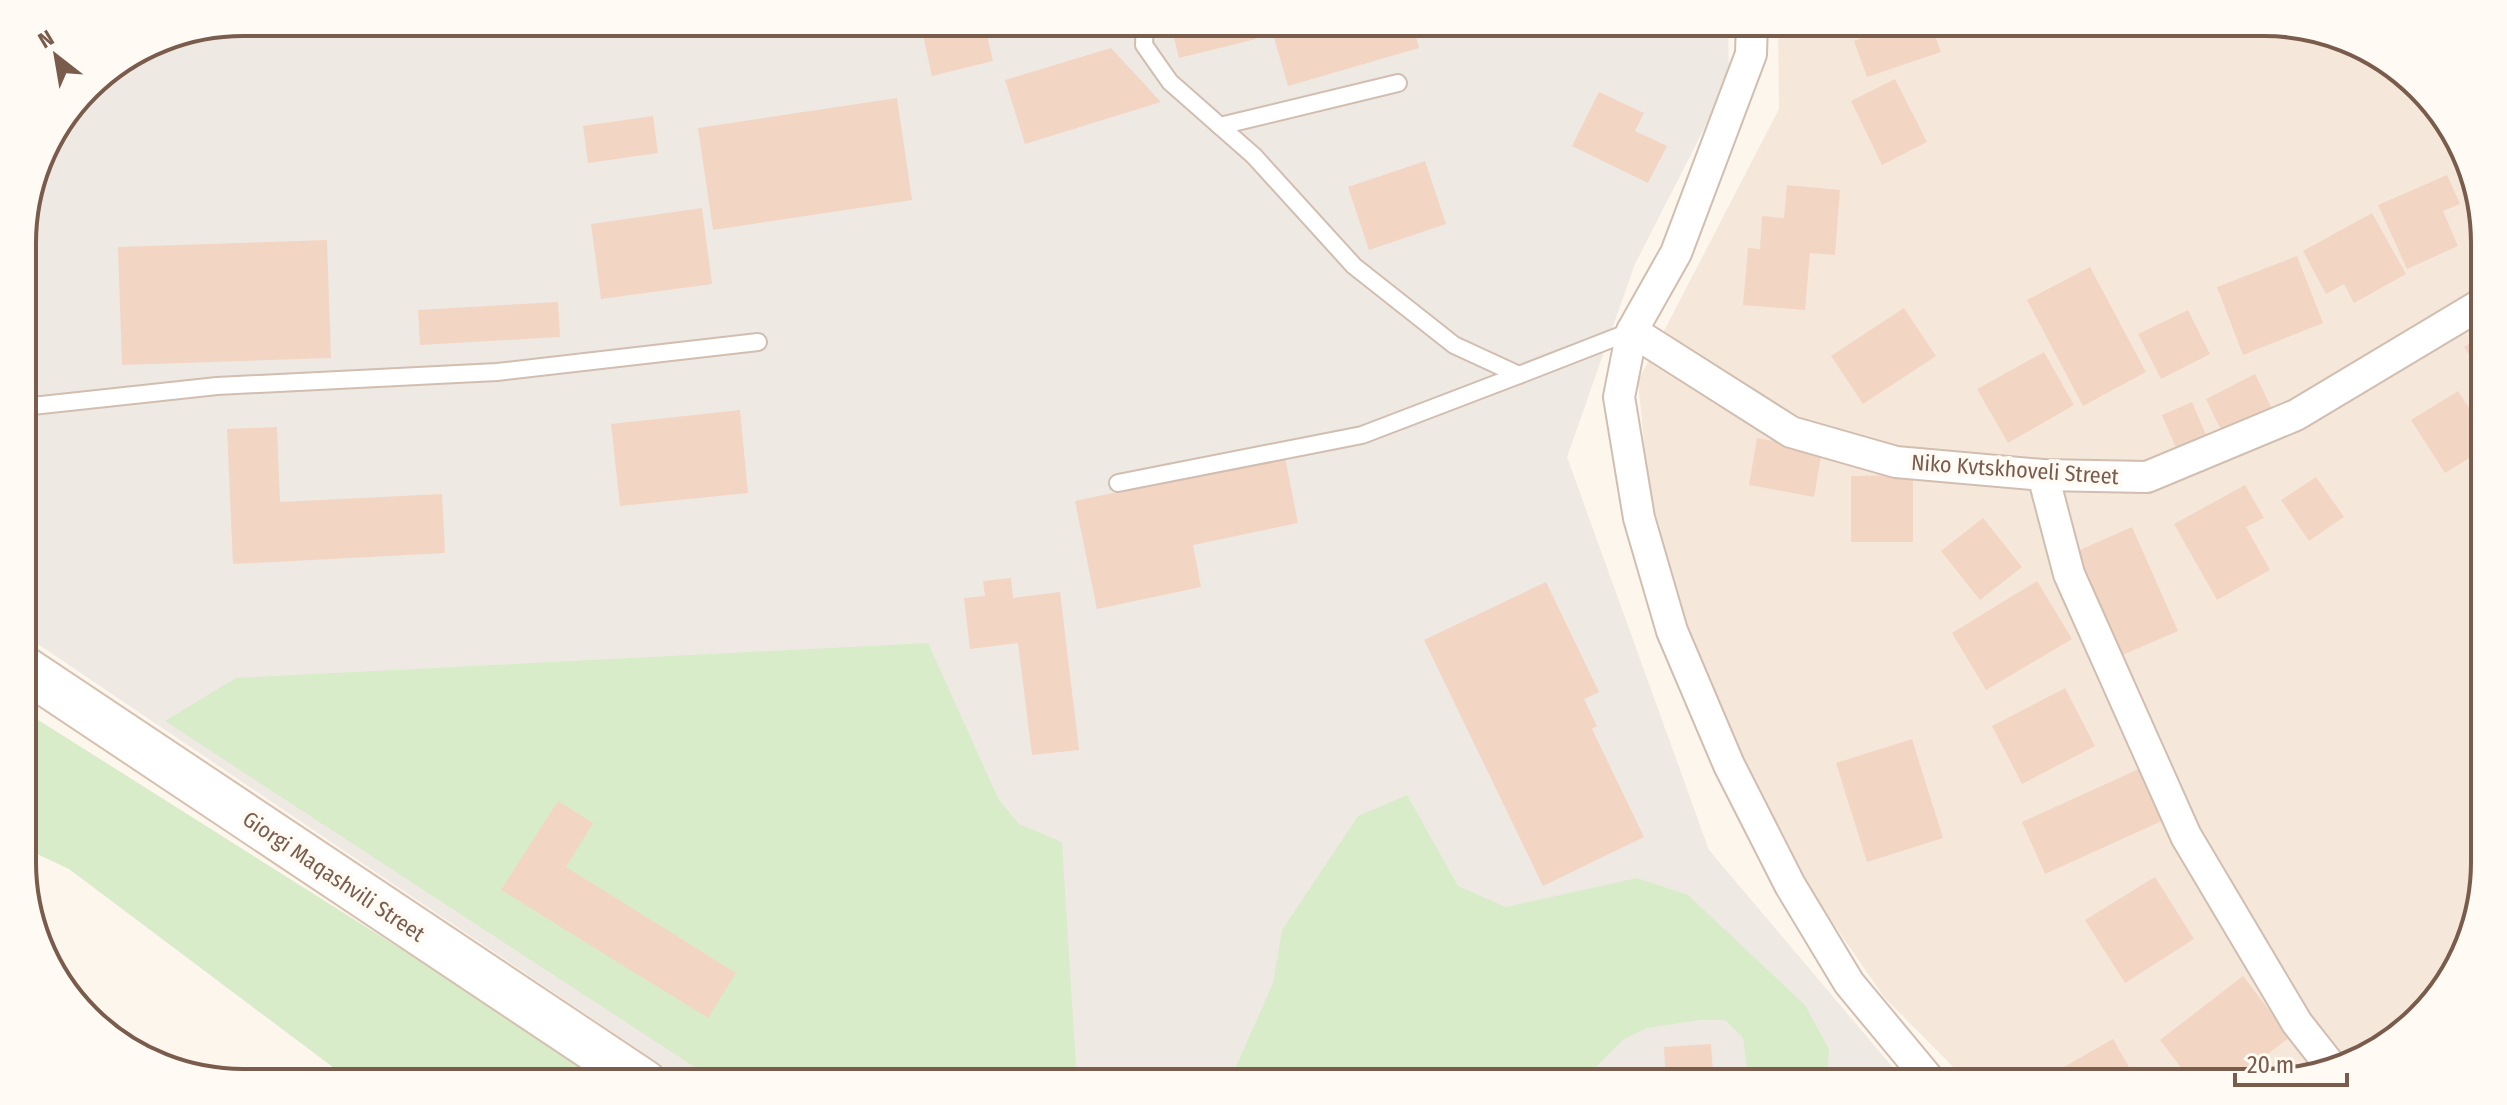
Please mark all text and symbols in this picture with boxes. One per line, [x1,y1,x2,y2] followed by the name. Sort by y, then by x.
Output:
[16,16,96,96] north arrow
[33,24,59,54] text: N
[1910,449,2120,490] street label: Niko Kvtskhoveli Street
[238,805,431,948] street label: Giorgi Maqashvili Street
[2235,1037,2347,1087] scale bar
[2247,1051,2294,1079] text: 20 m

